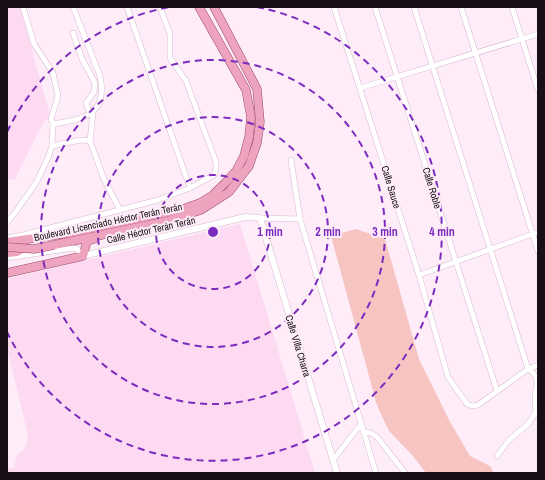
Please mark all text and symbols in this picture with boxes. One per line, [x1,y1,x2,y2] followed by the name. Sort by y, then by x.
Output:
[378,164,404,210] street label: Calle Sauce
[420,166,445,211] street label: Calle Roble
[33,200,183,244] street label: Boulevard Licenciado Héctor Terán Terán
[105,213,197,247] street label: Calle Héctor Terán Terán
[257,224,283,240] text: 1 min
[315,224,341,240] text: 2 min
[372,224,398,240] text: 3 min
[429,224,455,240] text: 4 min
[206,225,220,239] centre of rings
[282,313,314,379] street label: Calle Villa Charra

